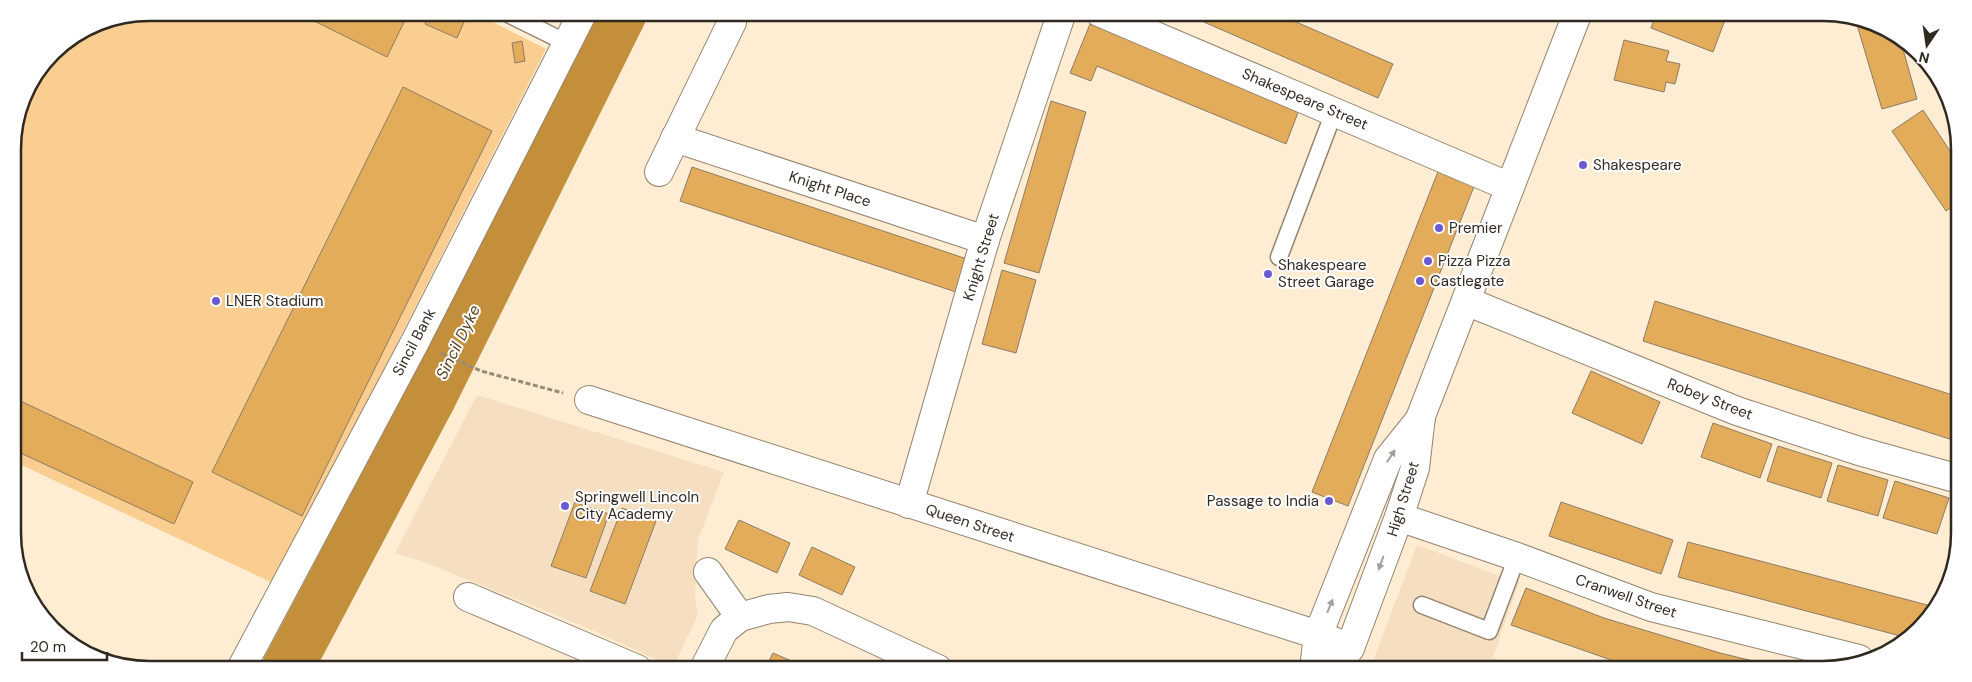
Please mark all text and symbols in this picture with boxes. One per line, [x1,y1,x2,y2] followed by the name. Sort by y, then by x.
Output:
[1902,20,1952,70] north arrow
[1917,48,1931,68] text: N
[1239,63,1371,135] street label: Shakespeare Street
[1593,155,1681,175] place label: Shakespeare
[1577,159,1589,171] marker: Shakespeare
[786,166,874,212] street label: Knight Place
[958,211,1004,303] street label: Knight Street
[1449,218,1503,238] place label: Premier
[1433,222,1445,234] marker: Premier
[1438,251,1510,271] place label: Pizza Pizza
[1278,255,1374,292] place label: Shakespeare Street Garage
[1422,255,1434,267] marker: Pizza Pizza
[1262,268,1274,280] marker: Shakespeare Street Garage
[1430,271,1504,291] place label: Castlegate
[1414,275,1426,287] marker: Castlegate
[226,291,323,311] place label: LNER Stadium
[210,295,222,307] marker: LNER Stadium
[431,301,485,383] water label: Sincil Dyke
[388,304,440,379] street label: Sincil Bank
[1664,374,1756,424] street label: Robey Street
[1387,449,1396,462] one-way arrow
[1382,459,1424,539] street label: High Street
[575,487,699,524] place label: Springwell Lincoln City Academy
[1207,491,1319,511] place label: Passage to India
[1323,495,1335,507] marker: Passage to India
[923,499,1017,547] street label: Queen Street
[559,500,571,512] marker: Springwell Lincoln City Academy
[1377,556,1384,571] one-way arrow
[1573,569,1679,623] street label: Cranwell Street
[1326,599,1334,613] one-way arrow
[22,630,108,662] scale bar
[30,637,66,657] text: 20 m

